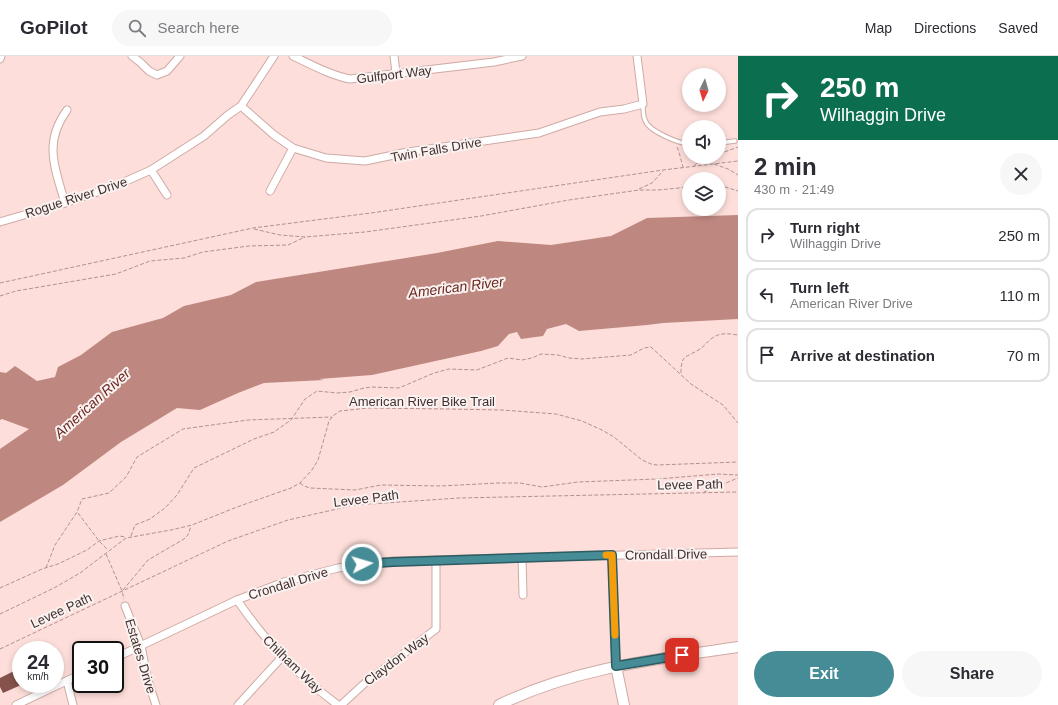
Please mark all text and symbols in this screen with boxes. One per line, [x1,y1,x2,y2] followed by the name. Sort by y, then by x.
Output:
[112,10,392,46] search box
[20,17,88,38] text: GoPilot
[126,17,148,39] icon: search
[158,19,239,36] text: Search here
[865,20,892,36] text: Map
[914,20,976,36] text: Directions
[998,20,1038,36] text: Saved
[356,62,433,87] street label: Gulfport Way
[682,68,726,112] north arrow
[682,68,726,216] map controls
[754,72,806,124] icon: right
[820,72,899,103] text: 250 m
[820,105,946,125] text: Wilhaggin Drive
[682,120,726,164] button: sound
[390,134,483,165] street label: Twin Falls Drive
[754,153,817,180] text: 2 min
[1000,153,1042,195] button: close
[682,172,726,216] button: layers
[23,174,129,221] street label: Rogue River Drive
[754,182,834,197] text: 430 m · 21:49
[790,219,860,236] text: Turn right
[756,224,778,246] icon: right
[998,227,1040,244] text: 250 m
[790,236,881,251] text: Wilhaggin Drive
[407,273,506,301] water label: American River
[790,279,849,296] text: Turn left
[756,284,778,306] icon: left
[999,287,1040,304] text: 110 m
[790,296,913,311] text: American River Drive
[756,344,778,366] icon: arrive
[790,347,935,364] text: Arrive at destination
[1007,347,1040,364] text: 70 m
[50,364,134,442] water label: American River
[349,394,495,409] street label: American River Bike Trail
[657,476,723,493] street label: Levee Path
[333,487,400,510] street label: Levee Path
[341,543,383,585] position arrow
[625,546,707,563] street label: Crondall Drive
[247,564,330,603] street label: Crondall Drive
[28,590,94,631] street label: Levee Path
[122,617,159,695] street label: Estates Drive
[361,630,432,689] street label: Claydon Way
[260,632,326,697] street label: Chilham Way
[665,638,699,672] pin
[72,641,124,693] speed limit sign: 30
[671,644,693,666] icon: arrive
[27,651,49,673] text: 24
[754,651,894,697] button: Exit
[902,651,1042,697] button: Share
[27,671,49,682] text: km/h

